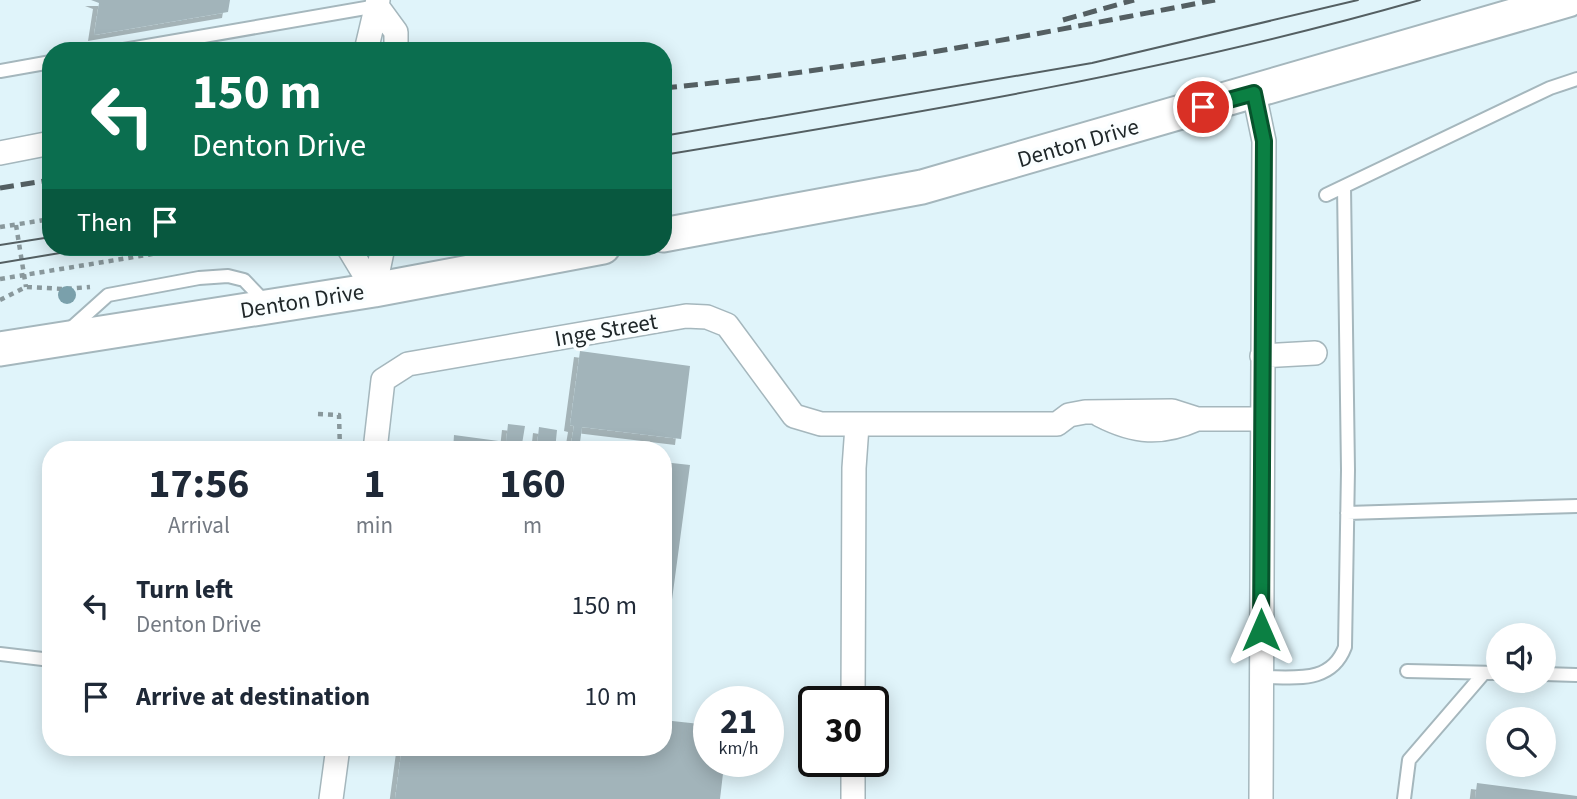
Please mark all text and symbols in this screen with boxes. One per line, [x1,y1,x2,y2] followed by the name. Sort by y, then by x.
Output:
[192,58,321,128] text: 150 m
[77,70,168,161] icon: left
[1173,77,1233,137] pin
[1184,88,1222,126] icon: arrive
[1013,110,1143,176] street label: Denton Drive
[192,123,366,169] text: Denton Drive
[146,203,184,241] icon: arrive
[77,204,132,241] text: Then
[238,275,366,327] street label: Denton Drive
[552,305,660,355] street label: Inge Street
[148,454,250,514] text: 17:56
[363,454,385,514] text: 1
[499,454,566,514] text: 160
[168,509,230,542] text: Arrival
[356,509,393,542] text: min
[523,509,542,542] text: m
[136,571,233,608] text: Turn left
[77,587,115,625] icon: left
[571,587,637,624] text: 150 m
[1224,593,1298,667] position arrow
[136,608,261,641] text: Denton Drive
[1486,623,1556,777] map controls
[1486,623,1556,693] button: sound
[77,678,115,716] icon: arrive
[136,678,370,715] text: Arrive at destination
[584,678,637,715] text: 10 m
[798,686,889,777] speed limit sign: 30
[720,697,757,747] text: 21
[1486,707,1556,777] button: search
[719,736,758,761] text: km/h

